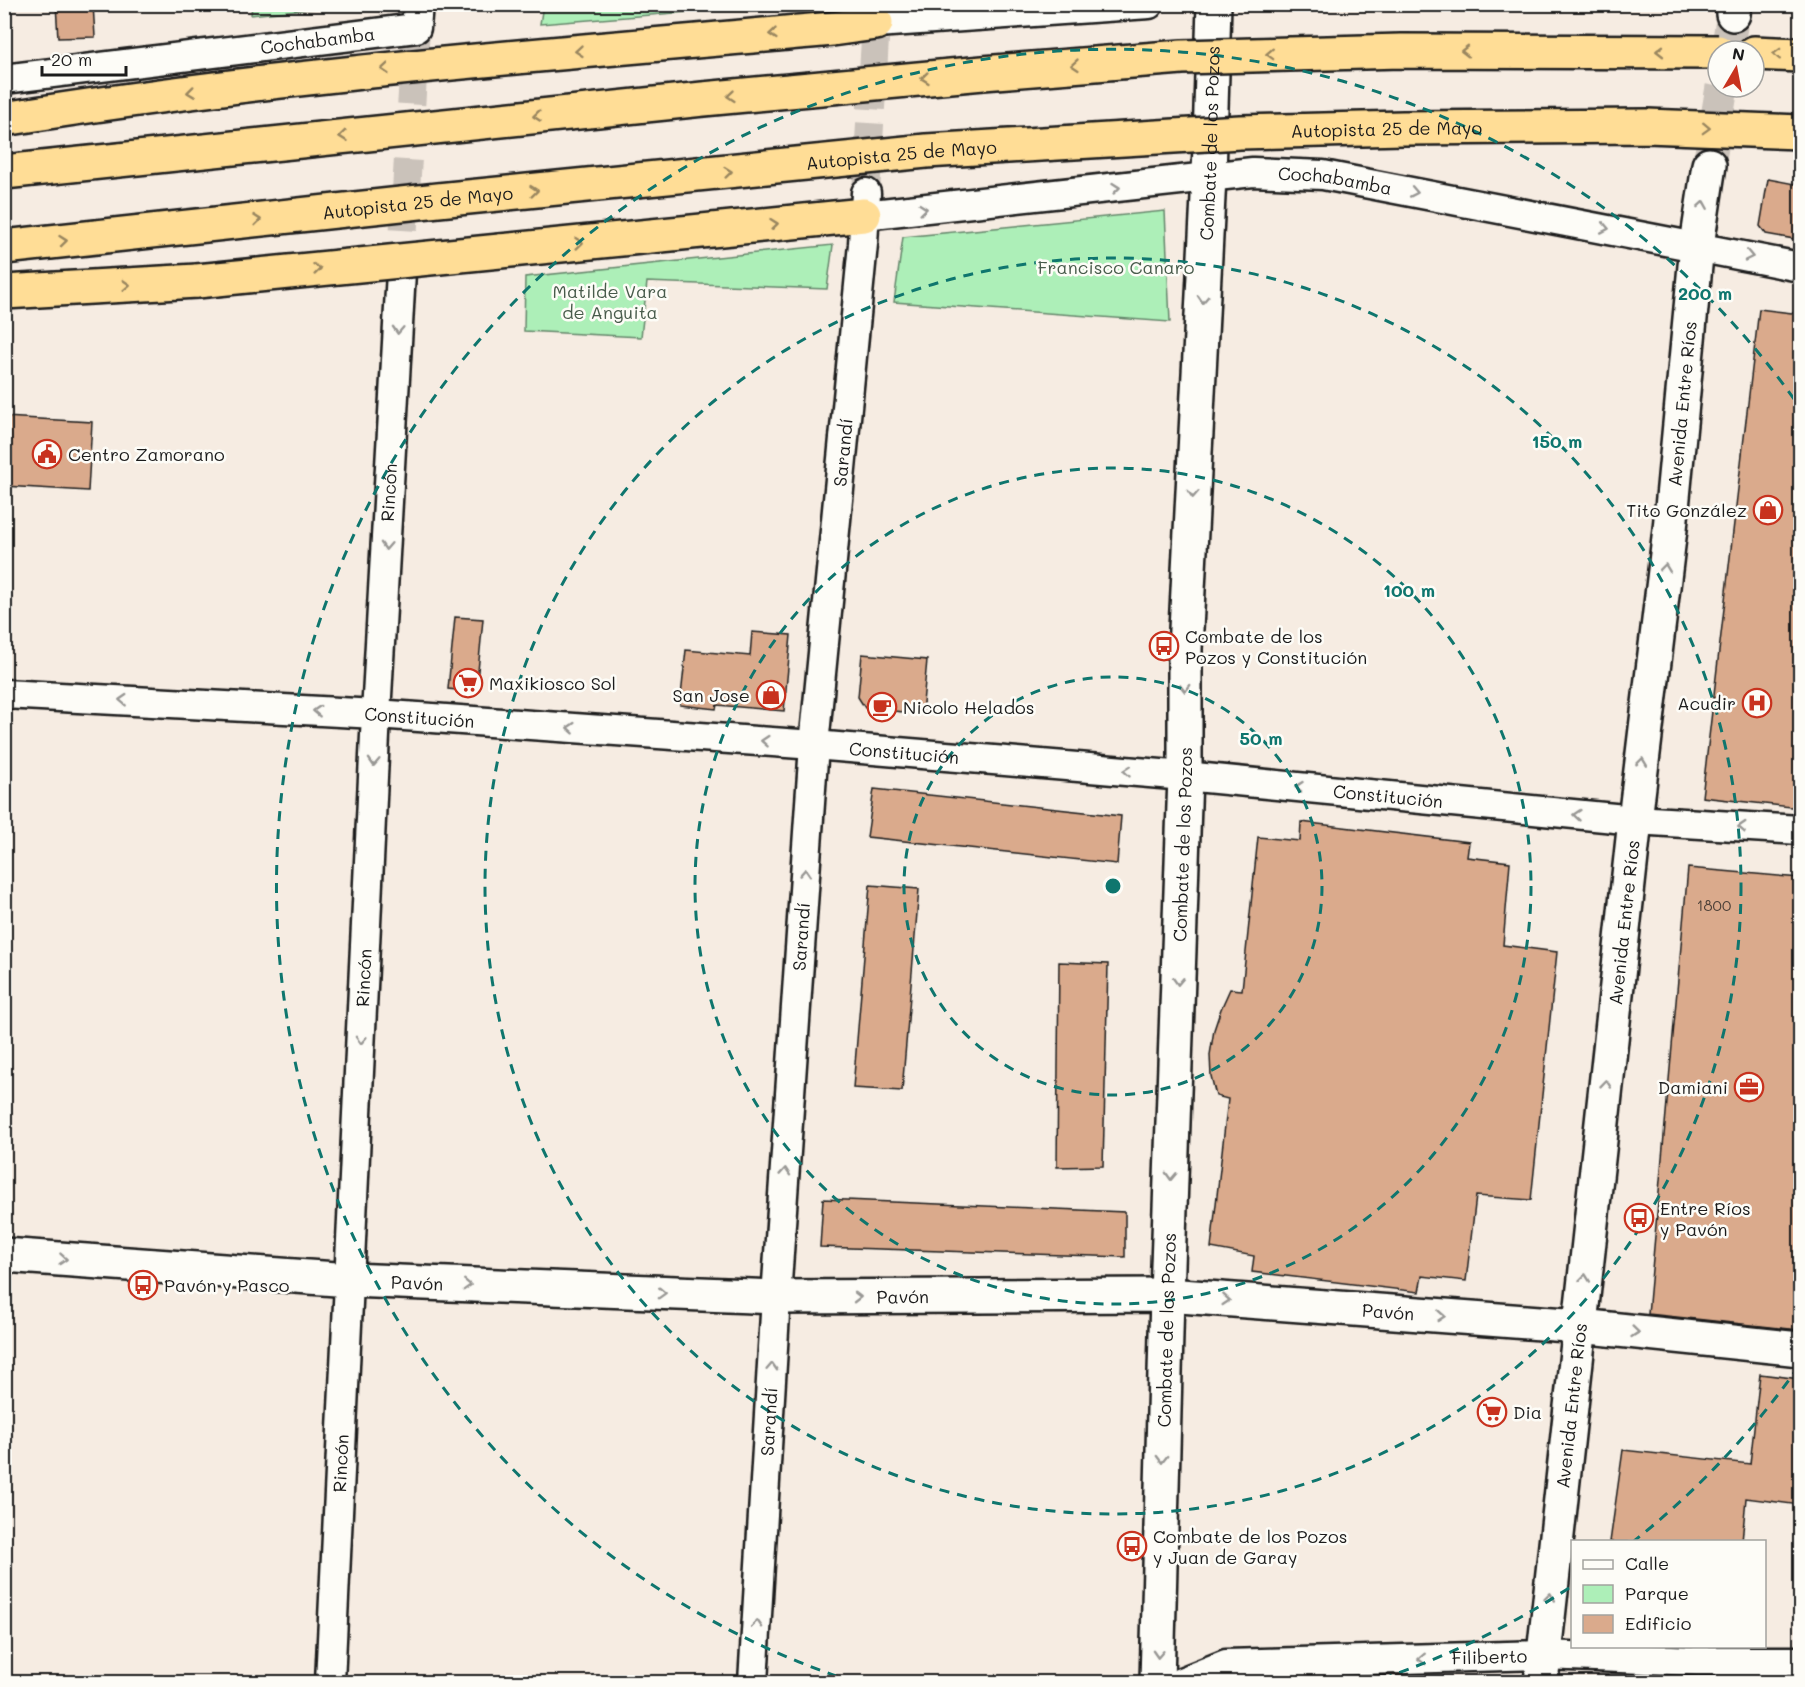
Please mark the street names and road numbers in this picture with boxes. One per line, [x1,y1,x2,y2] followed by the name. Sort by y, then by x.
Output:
[259,21,376,59] street label: Cochabamba
[1194,45,1225,241] street label: Combate de los Pozos
[1290,115,1483,143] street label: Autopista 25 de Mayo
[805,135,998,175] street label: Autopista 25 de Mayo
[1277,161,1394,200] street label: Cochabamba
[321,181,514,224] street label: Autopista 25 de Mayo
[1662,320,1702,488] street label: Avenida Entre Ríos
[827,417,858,488] street label: Sarandí
[375,463,402,522] street label: Rincón
[364,701,475,733] street label: Constitución
[848,736,960,769] street label: Constitución
[1167,747,1197,942] street label: Combate de los Pozos
[1332,779,1444,813] street label: Constitución
[1603,839,1645,1006] street label: Avenida Entre Ríos
[786,901,815,972] street label: Sarandí
[350,948,377,1007] street label: Rincón
[1152,1232,1181,1428] street label: Combate de los Pozos
[390,1270,444,1296] street label: Pavón
[876,1284,929,1308] street label: Pavón
[1361,1298,1415,1326] street label: Pavón
[1550,1322,1592,1489] street label: Avenida Entre Ríos
[755,1386,783,1456] street label: Sarandí
[327,1434,354,1493] street label: Rincón
[1451,1643,1528,1670] street label: Filiberto

